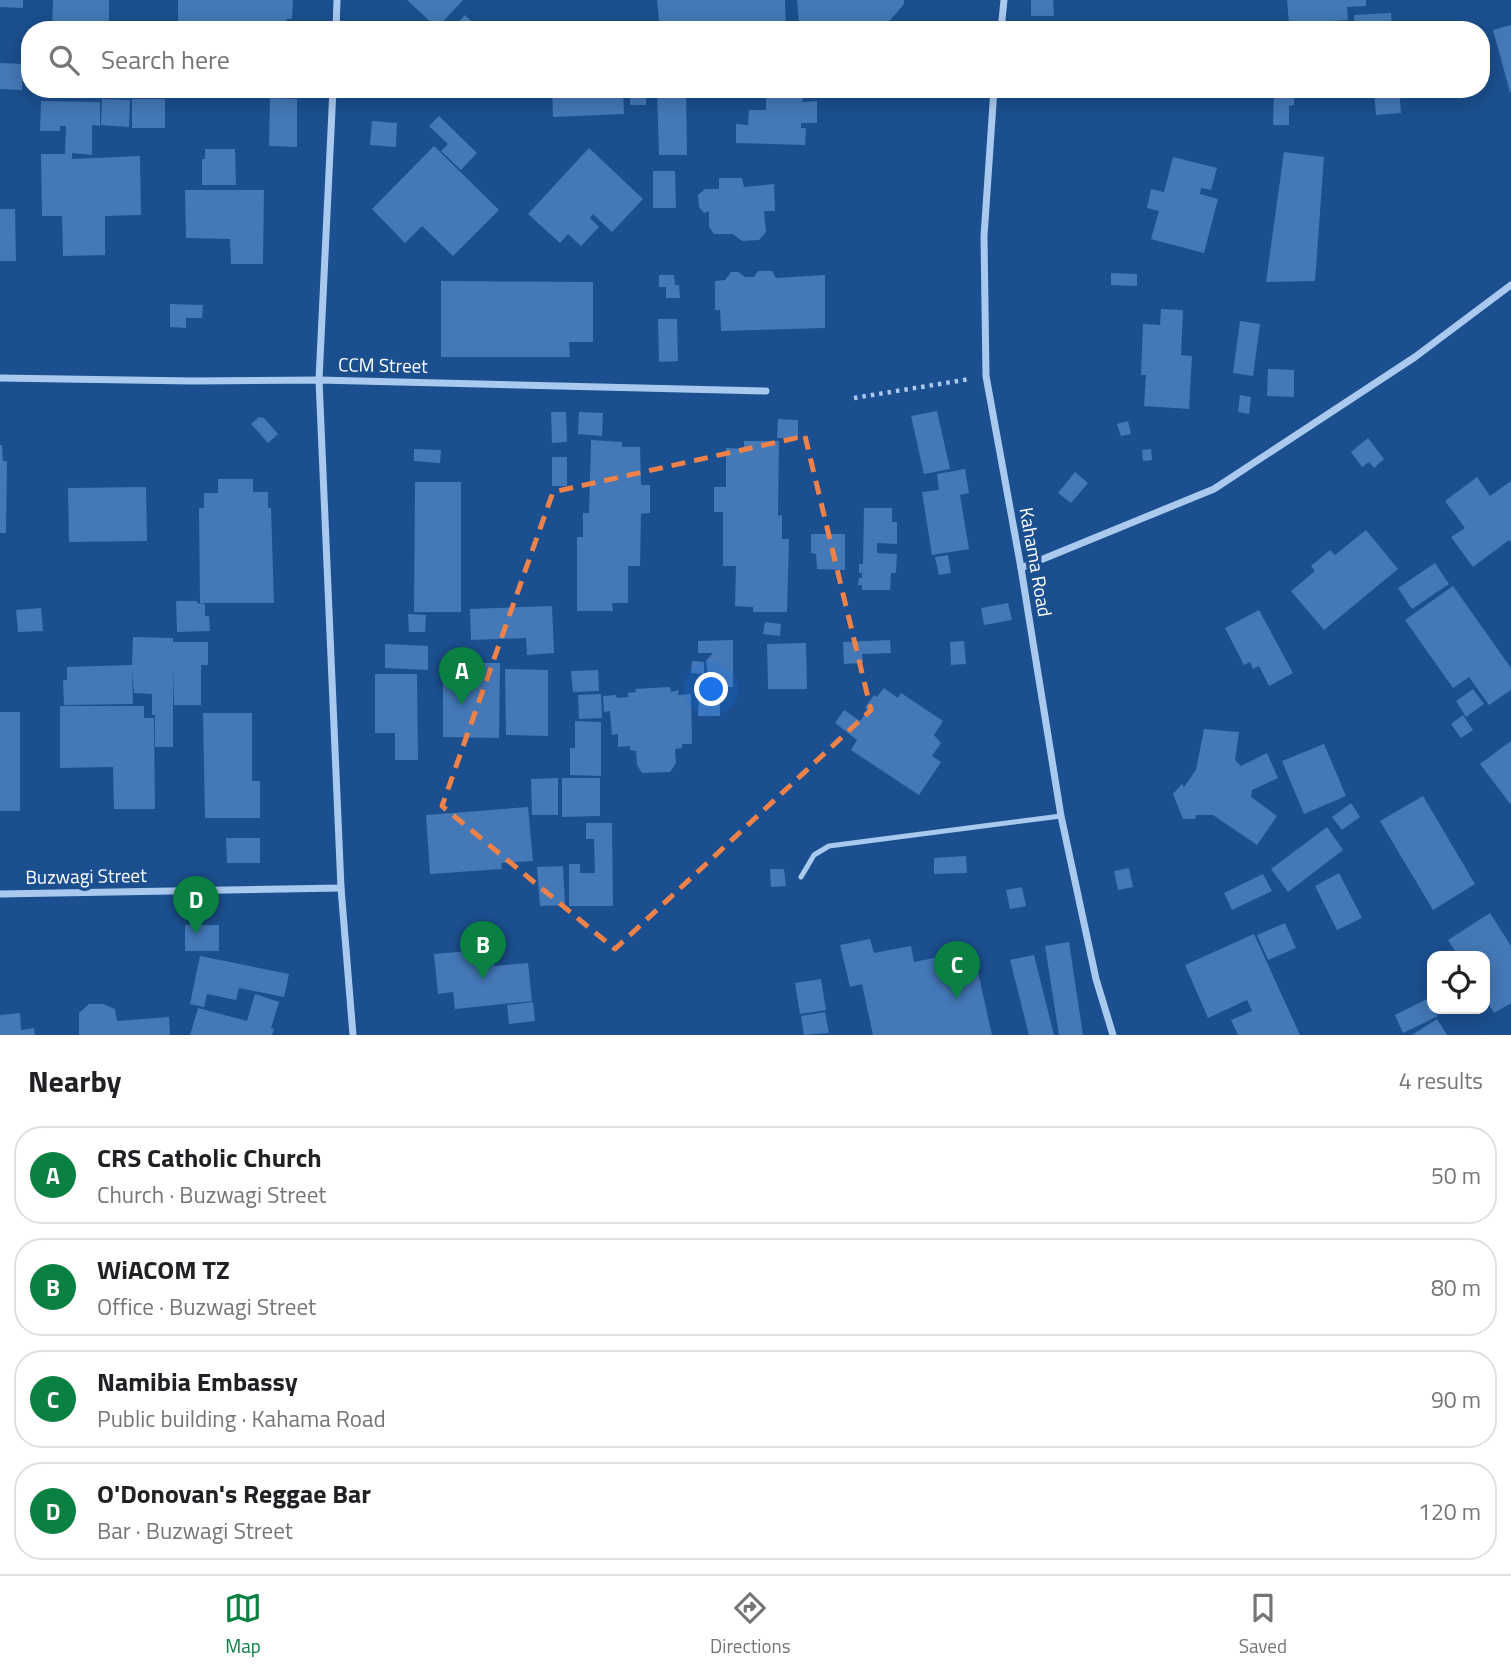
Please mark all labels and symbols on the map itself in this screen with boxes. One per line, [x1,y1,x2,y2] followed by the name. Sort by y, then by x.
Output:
[338,349,428,380] street label: CCM Street
[1013,505,1060,619] street label: Kahama Road
[439,647,485,705] pin: A
[694,672,728,706] your location
[25,860,147,891] street label: Buzwagi Street
[173,876,219,934] pin: D
[460,921,506,979] pin: B
[934,941,980,999] pin: C

